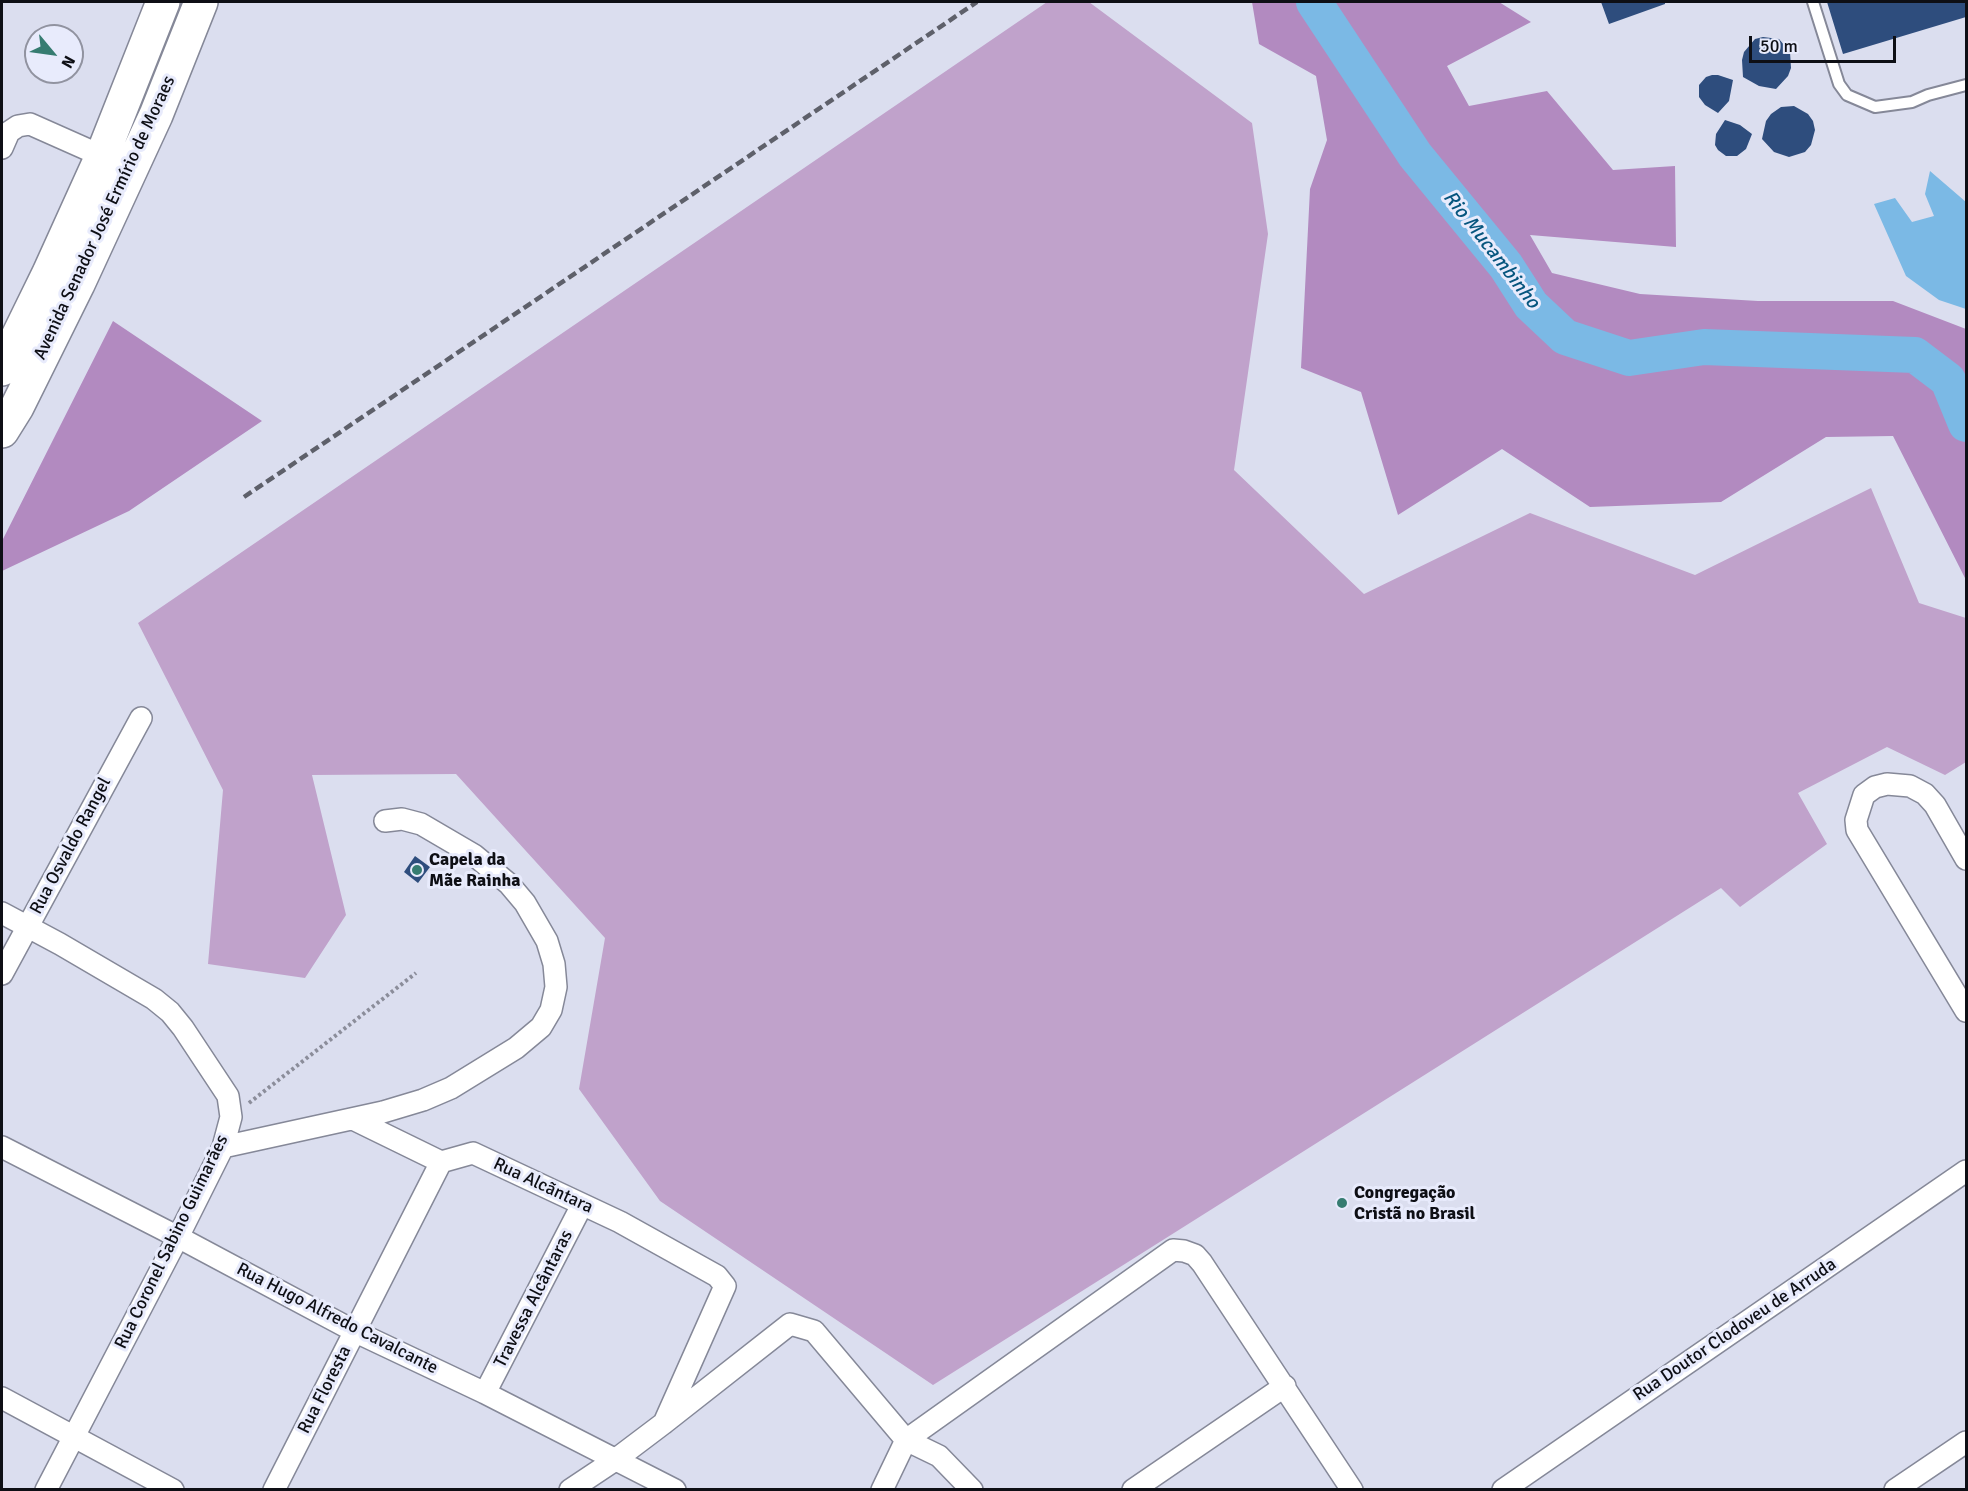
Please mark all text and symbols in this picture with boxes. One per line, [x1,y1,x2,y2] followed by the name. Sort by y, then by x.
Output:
[24,24,84,84] north arrow
[1752,24,1899,62] scale bar
[1760,35,1798,57] text: 50 m
[57,52,79,71] text: N
[30,73,180,363] street label: Avenida Senador José Ermírio de Moraes
[1438,186,1544,314] water label: Rio Mucambinho
[26,774,116,918] street label: Rua Osvaldo Rangel
[429,849,521,892] place label: Capela da Mãe Rainha
[410,863,424,877] marker: Capela da Mãe Rainha
[111,1131,233,1353] street label: Rua Coronel Sabino Guimarães
[490,1153,596,1219] street label: Rua Alcãntara
[1354,1182,1475,1224] place label: Congregação Cristã no Brasil
[1335,1196,1349,1210] marker: Congregação Cristã no Brasil
[490,1227,578,1371] street label: Travessa Alcântaras
[1629,1254,1841,1406] street label: Rua Doutor Clodoveu de Arruda
[233,1259,441,1379] street label: Rua Hugo Alfredo Cavalcante
[294,1342,356,1438] street label: Rua Floresta

